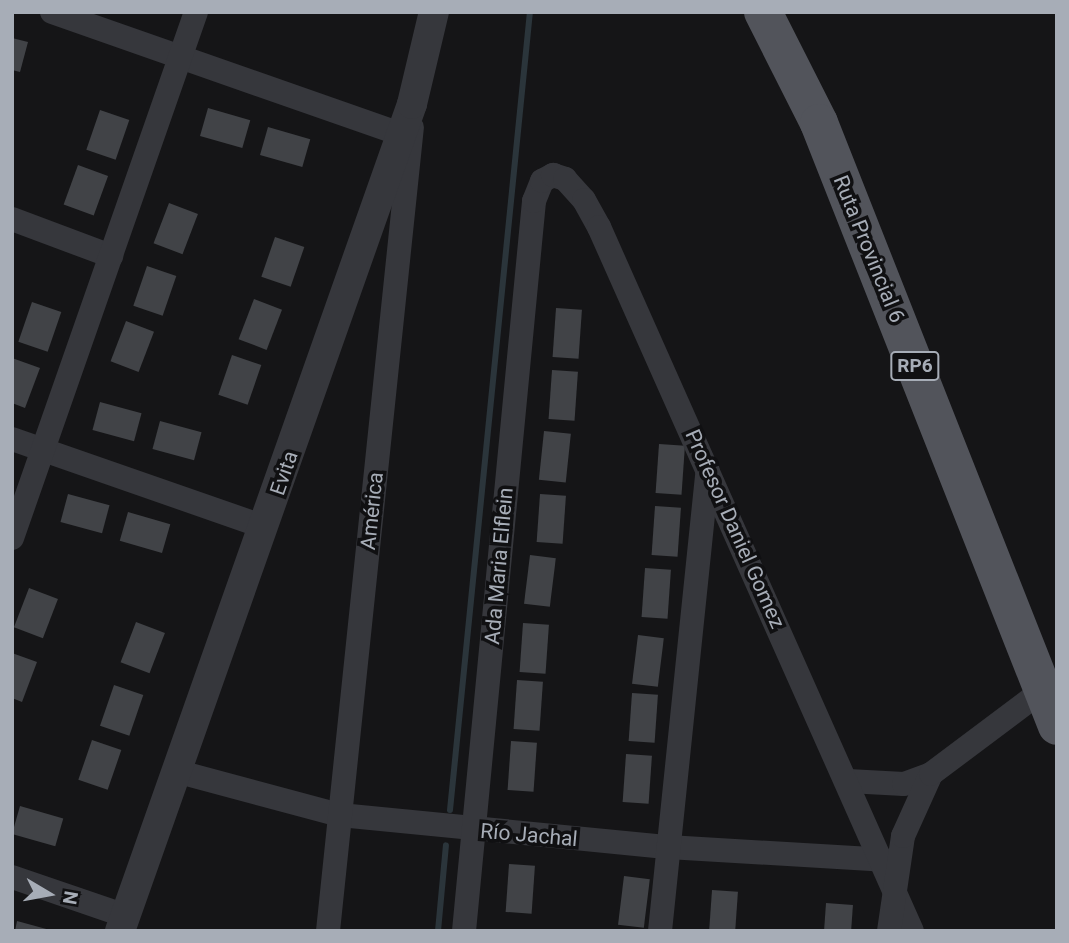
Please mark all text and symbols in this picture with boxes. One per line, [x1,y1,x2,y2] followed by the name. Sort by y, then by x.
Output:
[828,172,910,326] street label: Ruta Provincial 6
[889,350,941,382] road number: RP6
[680,426,790,632] street label: Profesor Daniel Gomez
[265,448,303,498] street label: Evita
[355,471,389,551] street label: América
[480,486,518,646] street label: Ada Maria Elflein
[479,818,579,852] street label: Río Jachal
[14,859,84,929] north arrow
[58,889,83,906] text: N

